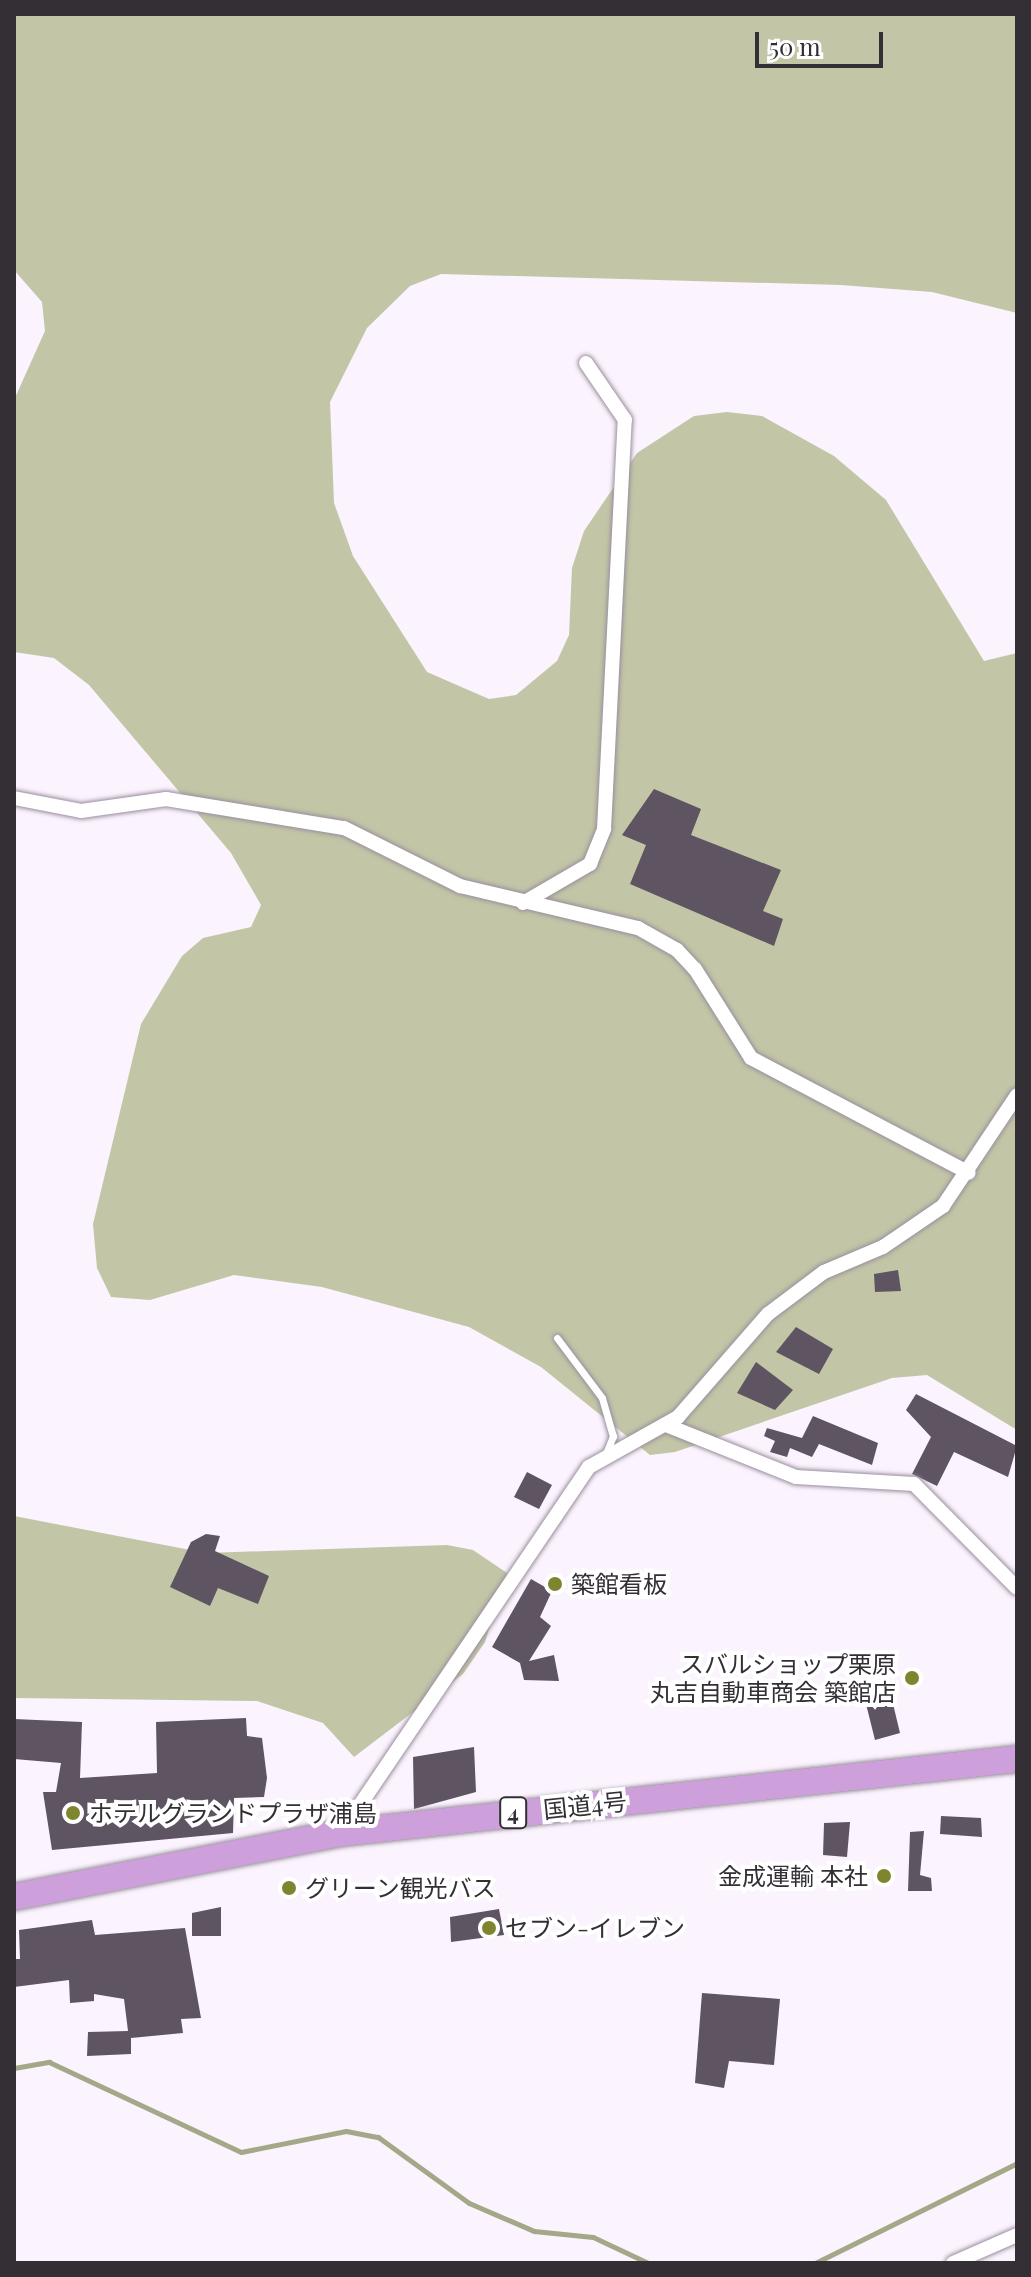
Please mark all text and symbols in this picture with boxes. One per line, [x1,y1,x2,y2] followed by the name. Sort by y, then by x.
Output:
[759,16,887,66] scale bar
[769,30,821,62] text: 50 m
[571,1570,667,1598] place label: 築館看板
[546,1575,564,1593] marker: 築館看板
[650,1650,896,1706] place label: スバルショップ栗原 丸吉自動車商会 築館店
[903,1669,921,1687] marker: スバルショップ栗原 丸吉自動車商会 築館店
[542,1786,628,1824] street label: 国道4号
[499,1795,527,1831] road number: 4
[89,1799,377,1827] place label: ホテルグランドプラザ浦島
[64,1804,82,1822] marker: ホテルグランドプラザ浦島
[718,1862,868,1890] place label: 金成運輸 本社
[875,1867,893,1885] marker: 金成運輸 本社
[305,1874,497,1902] place label: グリーン観光バス
[280,1879,298,1897] marker: グリーン観光バス
[505,1914,685,1942] place label: セブン-イレブン
[480,1919,498,1937] marker: セブン-イレブン

